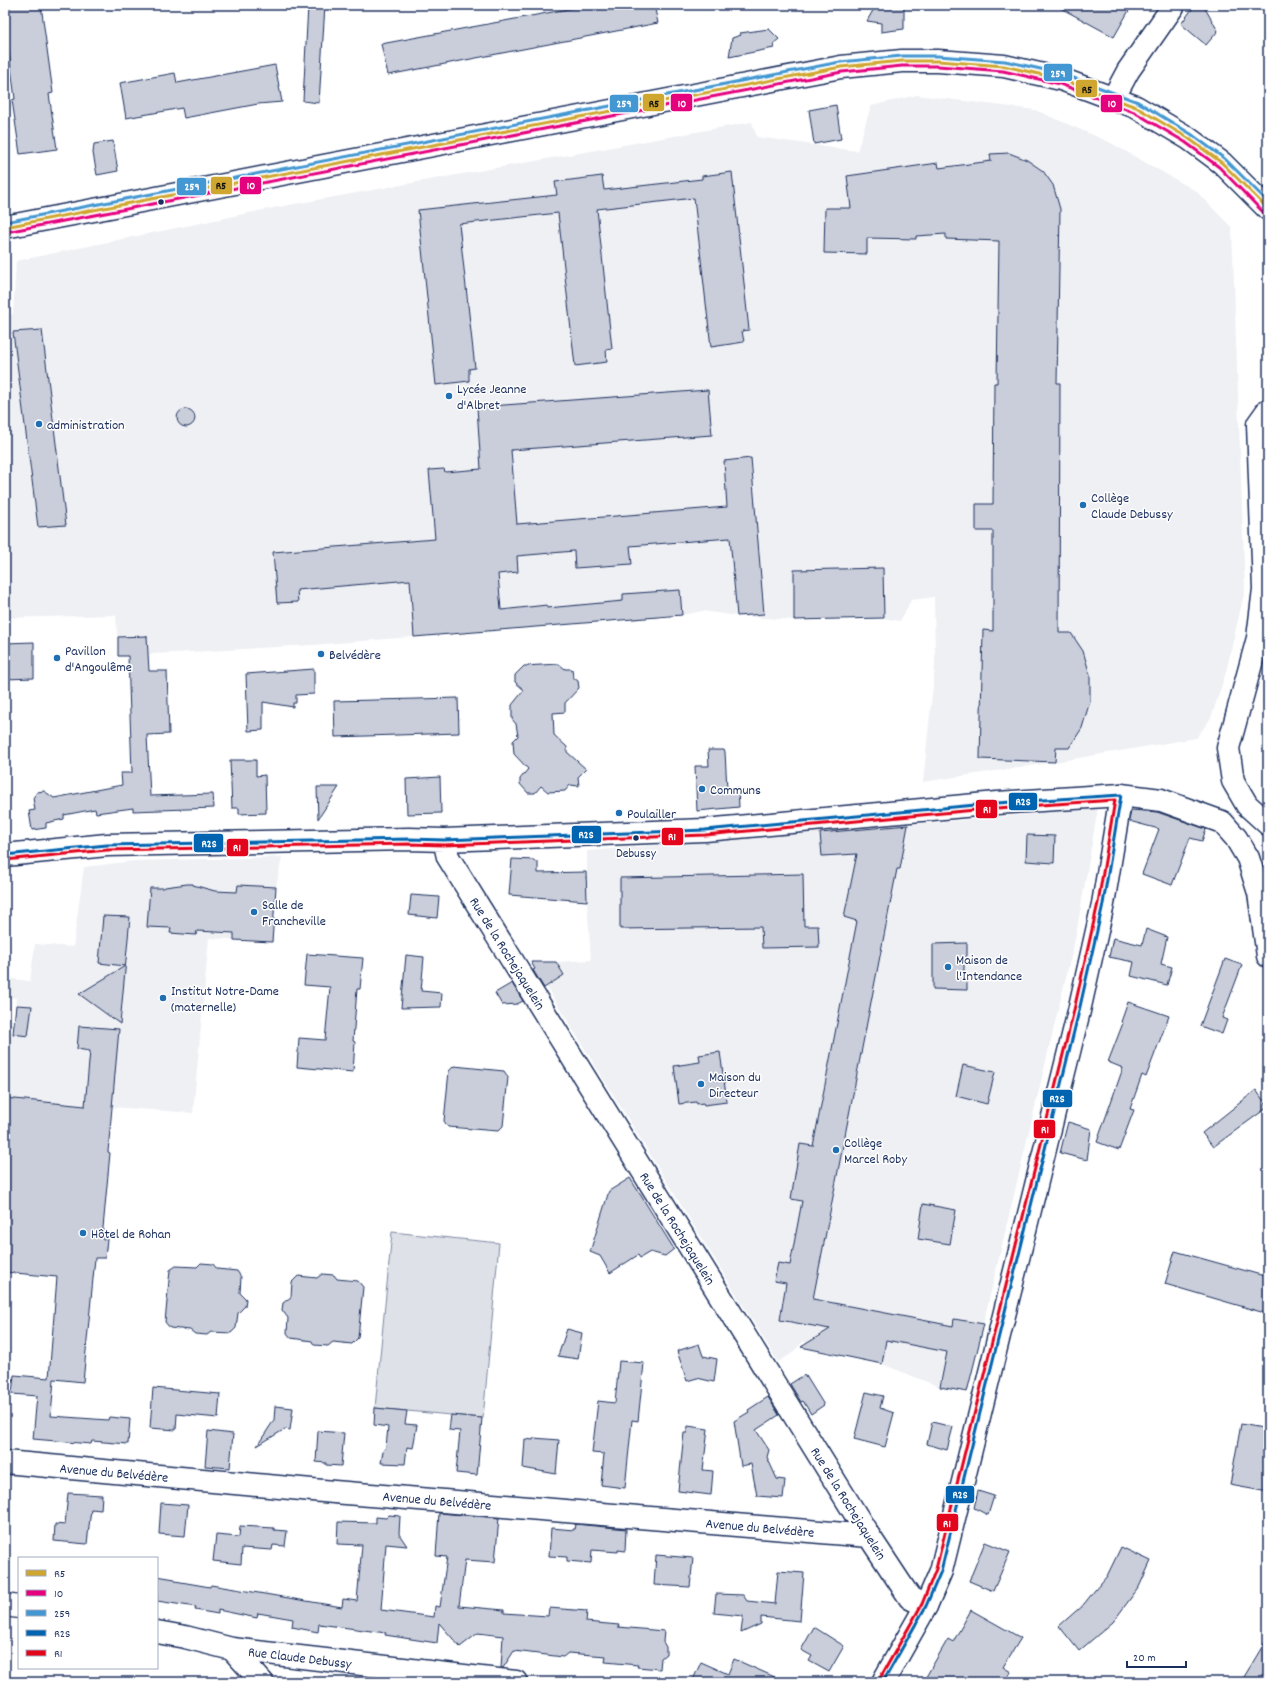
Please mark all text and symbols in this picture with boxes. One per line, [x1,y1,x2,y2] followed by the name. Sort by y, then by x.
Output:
[1043,63,1073,82] line badge: 259
[1051,67,1065,83] text: 259
[1075,79,1098,98] line badge: R5
[1082,83,1092,99] text: R5
[642,93,665,112] line badge: R5
[670,93,693,112] line badge: 10
[609,94,639,113] line badge: 259
[1100,94,1123,113] line badge: 10
[617,97,631,113] text: 259
[649,97,659,113] text: R5
[678,97,686,113] text: 10
[1108,97,1116,113] text: 10
[210,176,233,195] line badge: R5
[239,176,262,195] line badge: 10
[176,177,207,196] line badge: 259
[216,179,226,195] text: R5
[247,179,255,195] text: 10
[185,180,199,196] text: 259
[156,197,166,207] unlabelled marker
[457,380,526,416] place label: Lycée Jeanne d'Albret
[444,391,454,401] marker: Lycée Jeanne d'Albret
[47,416,125,436] place label: administration
[34,419,44,429] marker: administration
[1091,489,1173,525] place label: Collège Claude Debussy
[1078,500,1088,510] marker: Collège Claude Debussy
[65,642,132,678] place label: Pavillon d'Angoulême
[329,646,381,666] place label: Belvédère
[316,649,326,659] marker: Belvédère
[52,653,62,663] marker: Pavillon d'Angoulême
[710,781,761,801] place label: Communs
[697,784,707,794] marker: Communs
[1008,792,1038,811] line badge: R2S
[1015,795,1031,811] text: R2S
[975,799,998,819] line badge: R1
[983,803,991,819] text: R1
[627,805,677,825] place label: Poulailler
[614,808,624,818] marker: Poulailler
[571,825,602,844] line badge: R2S
[661,827,684,846] line badge: R1
[578,828,594,844] text: R2S
[668,830,676,846] text: R1
[193,833,224,853] line badge: R2S
[631,833,641,843] marker: Debussy
[201,837,217,853] text: R2S
[226,838,249,857] line badge: R1
[233,841,241,857] text: R1
[616,845,657,864] place label: Debussy
[463,894,549,1014] street label: Rue de la Rochejaquelein
[262,896,326,932] place label: Salle de Francheville
[249,907,259,917] marker: Salle de Francheville
[956,951,1022,987] place label: Maison de l'Intendance
[943,962,953,972] marker: Maison de l'Intendance
[171,982,279,1018] place label: Institut Notre-Dame (maternelle)
[158,993,168,1003] marker: Institut Notre-Dame (maternelle)
[709,1068,761,1104] place label: Maison du Directeur
[696,1079,706,1089] marker: Maison du Directeur
[1042,1089,1073,1108] line badge: R2S
[1049,1092,1065,1108] text: R2S
[1033,1119,1056,1139] line badge: R1
[1041,1123,1049,1139] text: R1
[844,1134,907,1170] place label: Collège Marcel Roby
[831,1145,841,1155] marker: Collège Marcel Roby
[633,1169,719,1289] street label: Rue de la Rochejaquelein
[91,1225,171,1245] place label: Hôtel de Rohan
[78,1228,88,1238] marker: Hôtel de Rohan
[804,1444,890,1564] street label: Rue de la Rochejaquelein
[59,1459,169,1489] street label: Avenue du Belvédère
[945,1485,975,1504] line badge: R2S
[382,1487,492,1517] street label: Avenue du Belvédère
[952,1488,968,1504] text: R2S
[936,1513,959,1532] line badge: R1
[705,1514,815,1544] street label: Avenue du Belvédère
[943,1517,951,1533] text: R1
[18,1557,158,1669] legend
[54,1566,65,1583] text: R5
[54,1586,63,1603] text: 10
[54,1606,70,1623] text: 259
[54,1626,70,1643] text: R2S
[247,1643,353,1675] street label: Rue Claude Debussy
[1127,1643,1186,1669] scale bar
[54,1646,62,1663] text: R1
[1133,1650,1156,1667] text: 20 m

